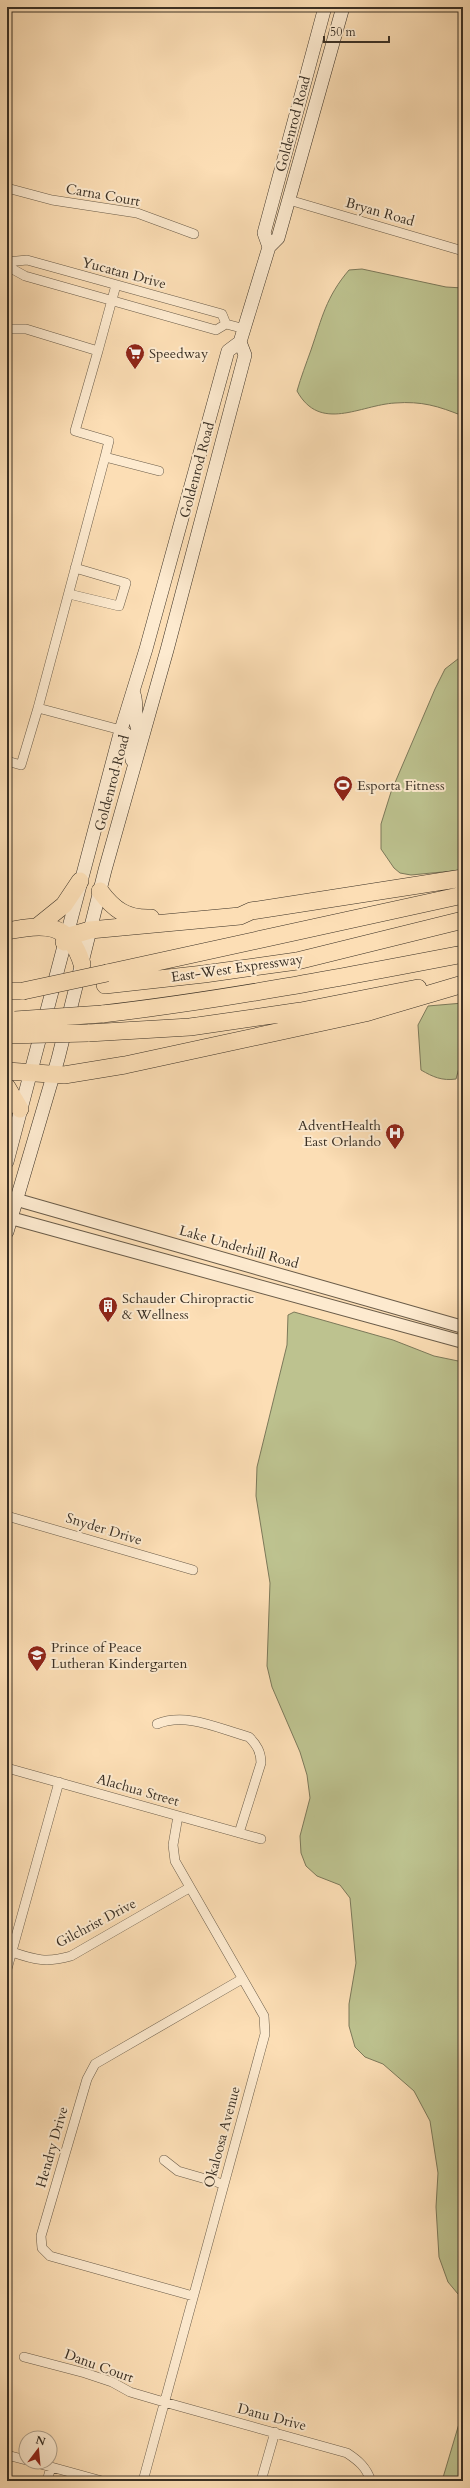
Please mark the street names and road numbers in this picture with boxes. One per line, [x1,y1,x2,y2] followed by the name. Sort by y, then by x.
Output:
[271,73,315,174] street label: Goldenrod Road
[64,179,142,211] street label: Carna Court
[343,193,417,231] street label: Bryan Road
[80,253,168,293] street label: Yucatan Drive
[175,419,219,520] street label: Goldenrod Road
[90,732,134,833] street label: Goldenrod Road
[170,949,305,987] street label: East-West Expressway
[177,1221,302,1273] street label: Lake Underhill Road
[63,1508,145,1550] street label: Snyder Drive
[95,1769,182,1811] street label: Alachua Street
[53,1894,139,1952] street label: Gilchrist Drive
[199,2084,245,2190] street label: Okaloosa Avenue
[31,2104,73,2190] street label: Hendry Drive
[62,2345,137,2387] street label: Danu Court
[235,2399,309,2435] street label: Danu Drive

